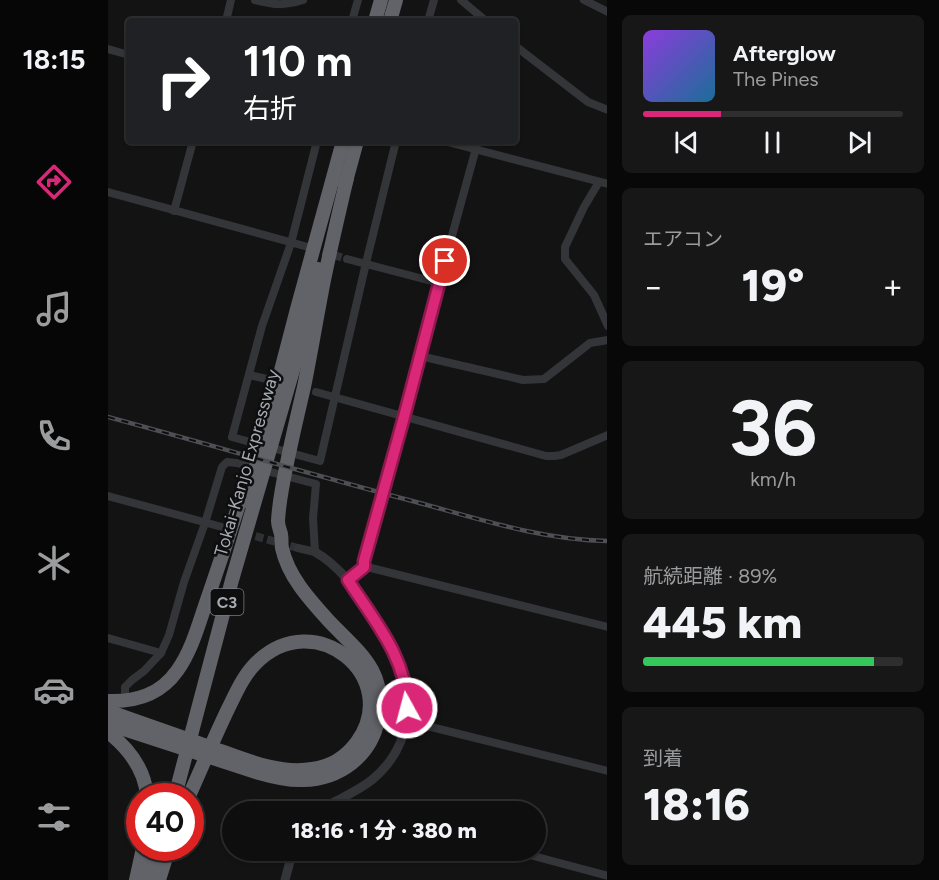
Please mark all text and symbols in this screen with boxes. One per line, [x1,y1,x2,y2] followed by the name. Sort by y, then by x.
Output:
[243,36,352,87] text: 110 m
[733,40,836,67] text: Afterglow
[144,42,222,120] icon: right
[22,43,86,76] text: 18:15
[733,67,819,91] text: The Pines
[243,92,297,125] text: 右折
[670,126,703,159] icon: previous
[756,126,789,159] icon: pause
[843,126,876,159] icon: next
[33,161,75,203] icon: directions
[643,227,723,251] text: エアコン
[419,235,470,286] pin
[428,244,461,277] icon: arrive
[742,258,804,312] text: 19°
[643,267,664,306] text: −
[882,267,903,306] text: +
[33,288,75,330] icon: music
[210,367,284,559] street label: Tokai-Kanjo Expressway
[729,381,817,475] text: 36
[33,415,75,457] icon: phone
[750,467,796,491] text: km/h
[33,542,75,584] icon: climate
[643,564,777,588] text: 航続距離 · 89%
[210,589,244,615] road number: C3
[643,595,802,649] text: 445 km
[33,669,75,711] icon: car
[375,676,439,740] position arrow
[643,746,683,770] text: 到着
[643,777,750,831] text: 18:16
[126,783,204,861] speed limit sign: 40
[33,796,75,838] icon: filters
[291,817,477,844] text: 18:16 · 1 分 · 380 m

